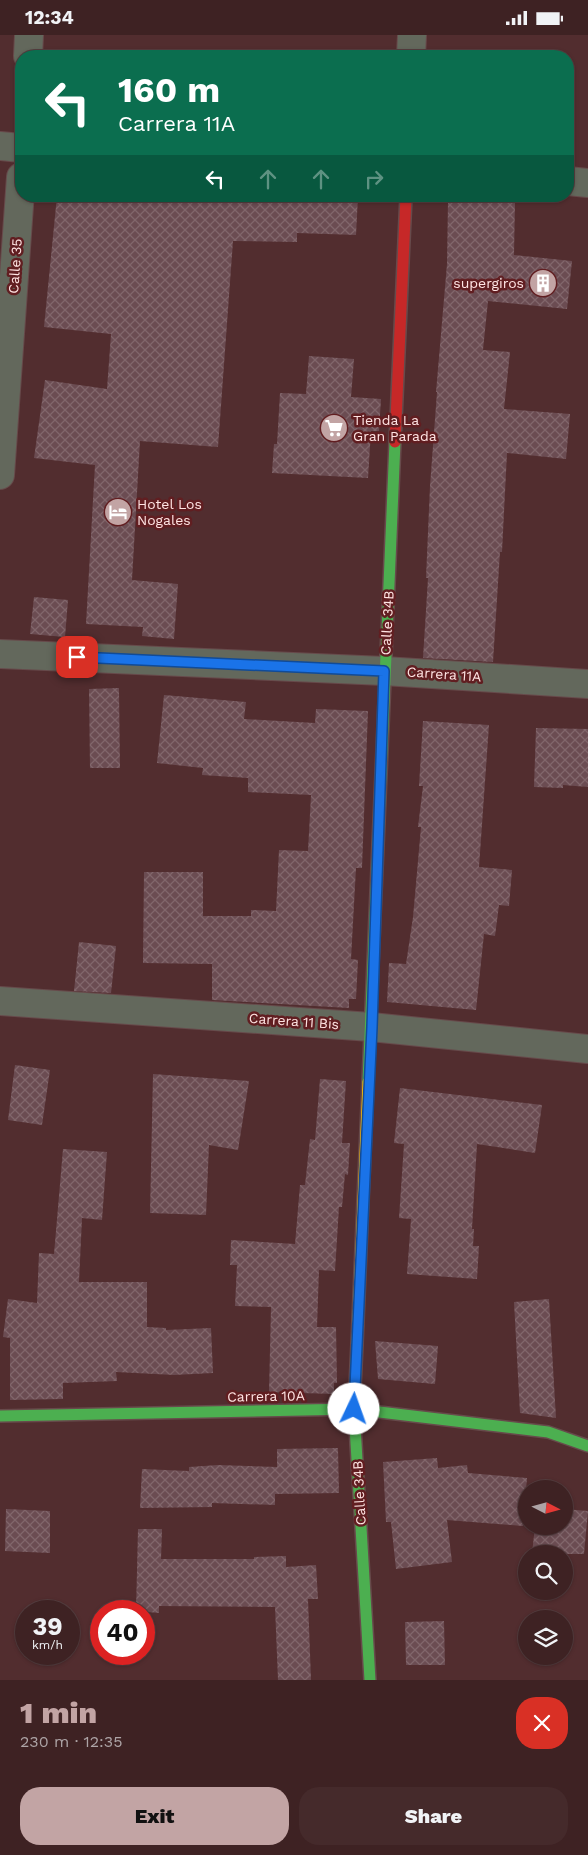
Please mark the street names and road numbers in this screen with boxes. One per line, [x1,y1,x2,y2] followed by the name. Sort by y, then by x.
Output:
[5,238,25,294] street label: Calle 35
[377,590,397,656] street label: Calle 34B
[406,663,482,685] street label: Carrera 11A
[248,1010,340,1032] street label: Carrera 11 Bis
[227,1387,305,1405] street label: Carrera 10A
[349,1460,369,1526] street label: Calle 34B

